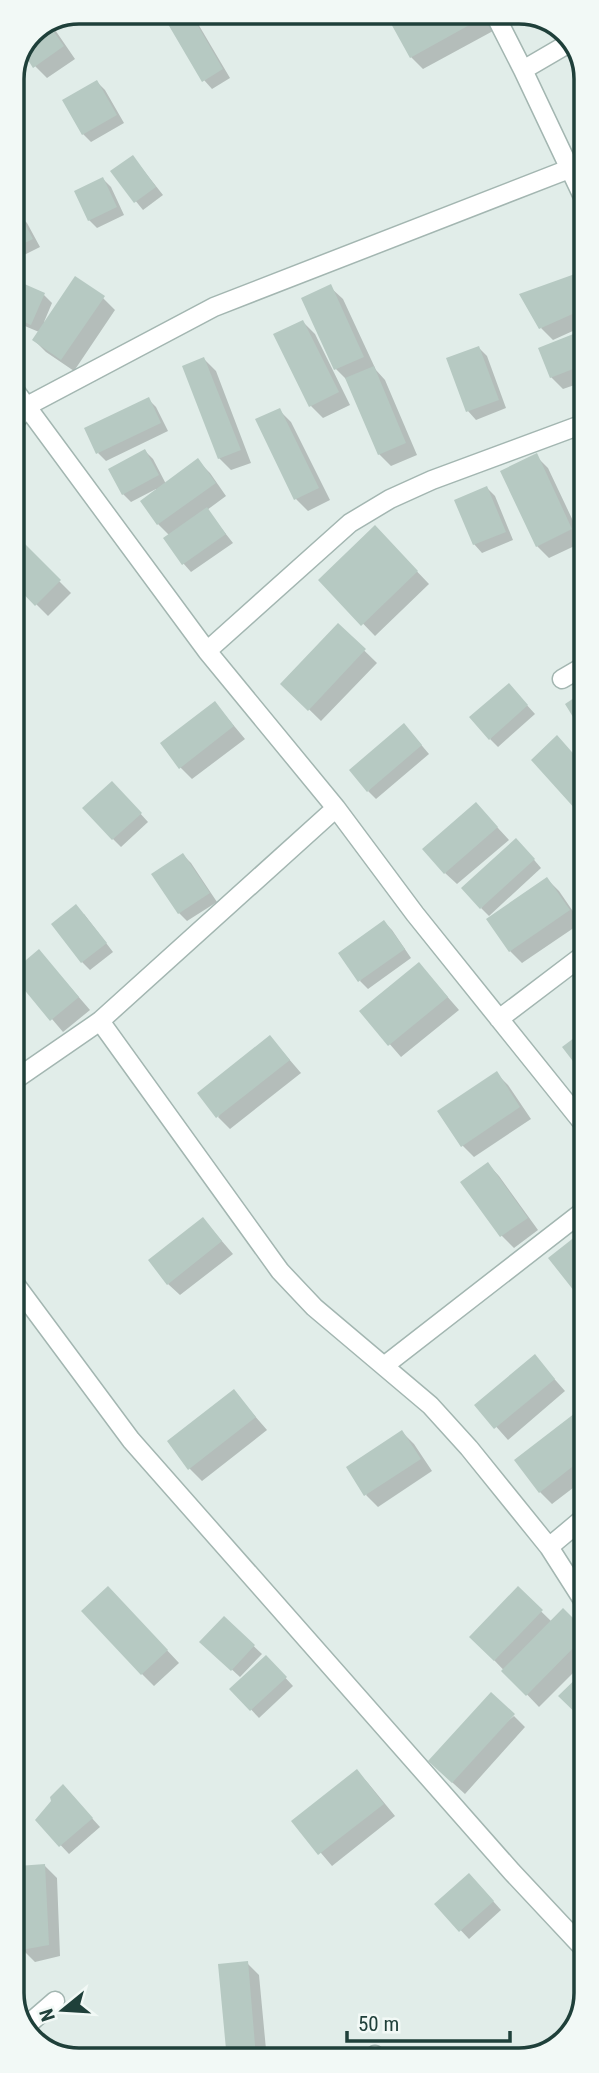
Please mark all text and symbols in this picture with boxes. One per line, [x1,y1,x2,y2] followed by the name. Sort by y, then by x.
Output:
[28,1975,98,2045] north arrow
[347,2000,510,2044] scale bar
[35,2006,60,2024] text: N
[358,2012,399,2036] text: 50 m

